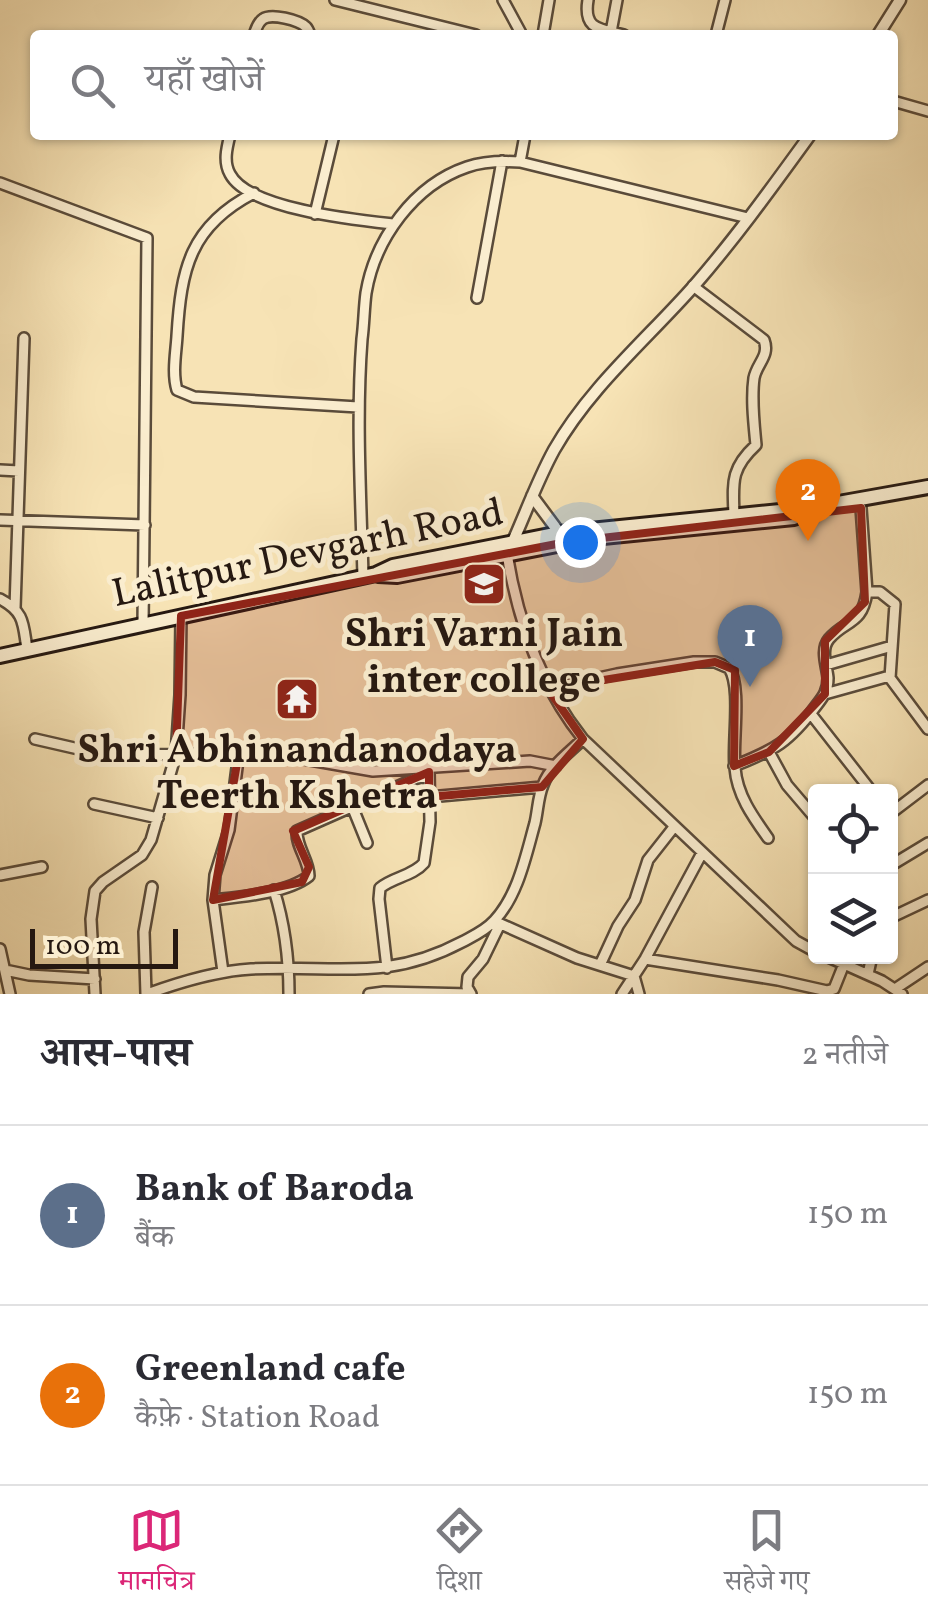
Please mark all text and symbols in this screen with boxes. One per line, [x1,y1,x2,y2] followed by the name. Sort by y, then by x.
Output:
[30,30,898,140] search box
[145,55,264,108] text: यहाँ खोजें
[65,58,120,113] icon: search
[776,458,840,541] pin: 2
[107,486,509,624] street label: Lalitpur Devgarh Road
[555,517,606,568] your location
[461,561,507,607] school or university icon: Shri Varni Jain inter college
[718,604,782,687] pin: 1
[345,608,623,710] place label: Shri Varni Jain inter college
[274,676,320,722] temple icon: Shri Abhinandanodaya Teerth Kshetra
[77,724,517,826] place label: Shri Abhinandanodaya Teerth Kshetra
[808,784,898,964] map controls
[808,784,898,874] button: locate
[808,874,898,964] button: layers
[30,924,178,968] scale bar
[45,927,120,966] text: 100 m
[40,1026,191,1085] text: आस-पास
[802,1034,888,1078] text: 2 नतीजे
[135,1164,414,1217] text: Bank of Baroda
[66,1193,79,1237] text: 1
[807,1193,888,1237] text: 150 m
[135,1217,174,1261] text: बैंक
[135,1344,406,1397] text: Greenland cafe
[64,1373,81,1417] text: 2
[807,1373,888,1417] text: 150 m
[135,1397,380,1441] text: कैफ़े · Station Road
[119,1503,195,1608] tab: मानचित्र
[432,1503,487,1608] tab: दिशा
[724,1503,809,1608] tab: सहेजे गए

